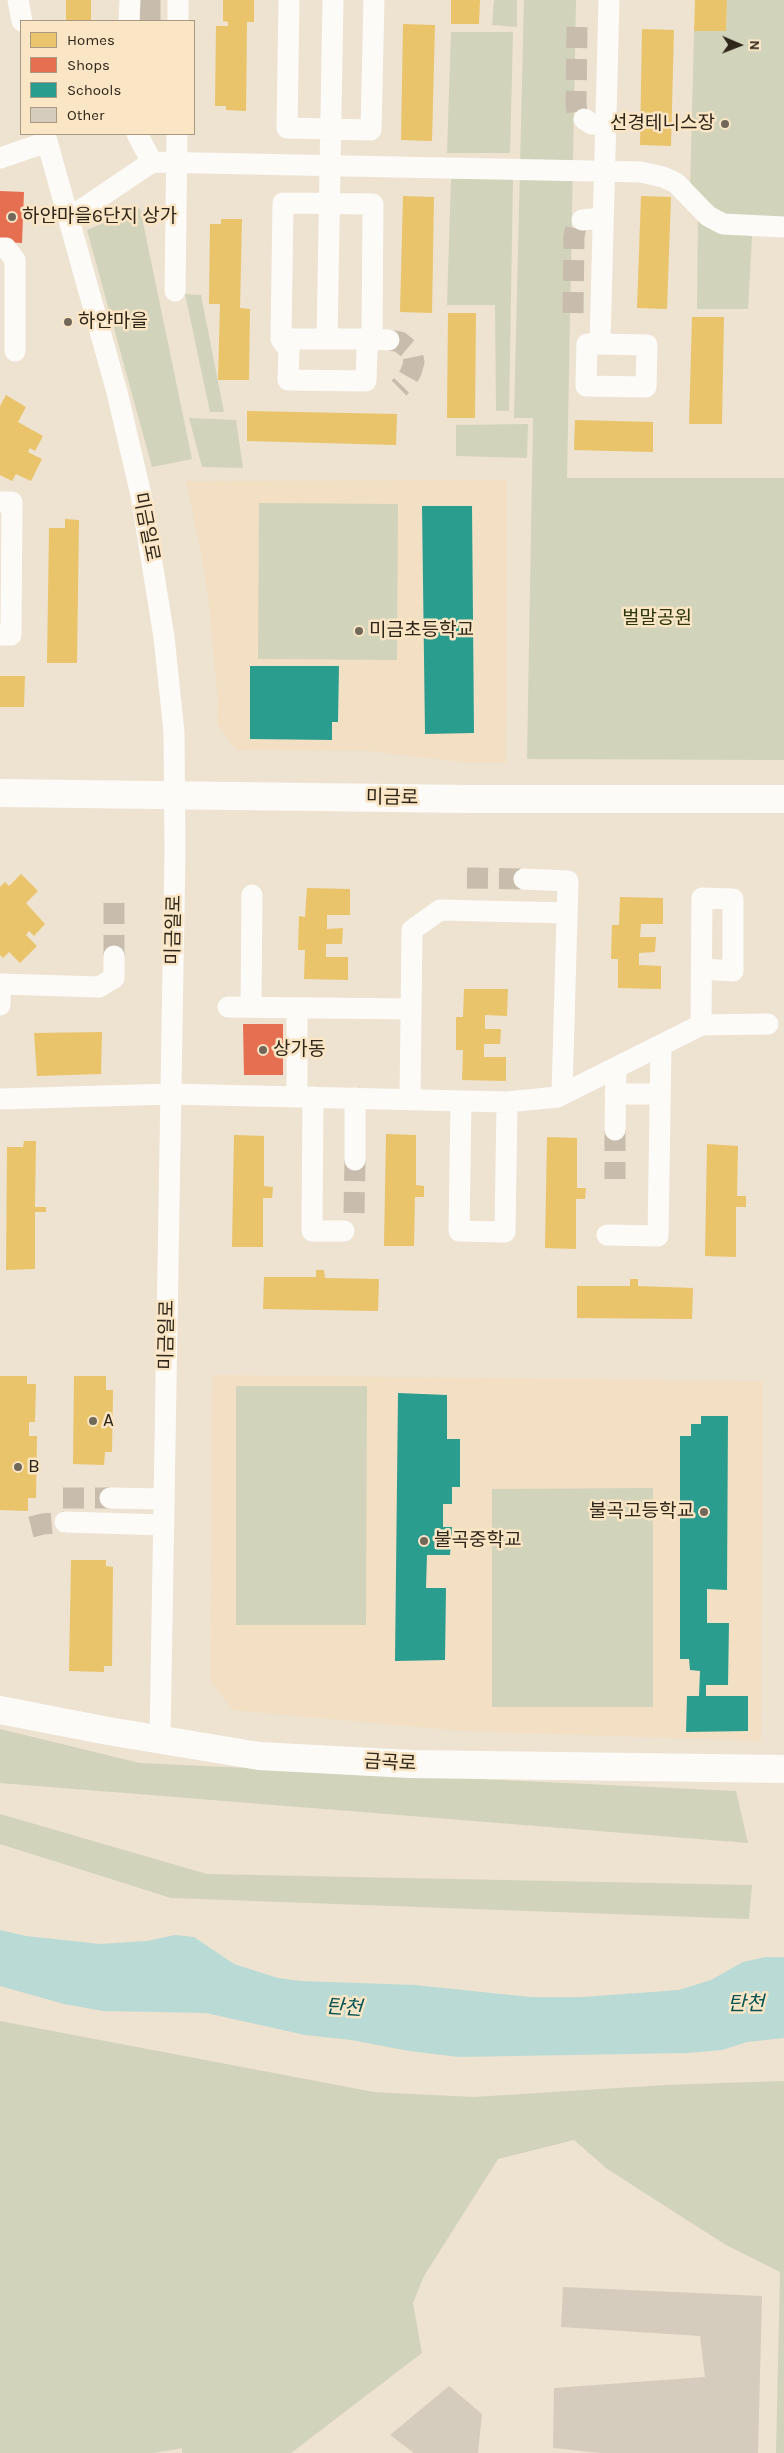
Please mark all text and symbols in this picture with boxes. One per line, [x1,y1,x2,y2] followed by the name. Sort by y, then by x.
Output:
[20,20,195,135] legend
[714,20,764,70] north arrow
[67,31,115,49] text: Homes
[746,40,763,50] text: N
[67,56,110,74] text: Shops
[67,81,121,99] text: Schools
[67,106,105,124] text: Other
[610,113,715,135] place label: 선경테니스장
[719,118,731,130] marker: 선경테니스장
[22,206,177,228] place label: 하얀마을6단지 상가
[6,211,18,223] marker: 하얀마을6단지 상가
[78,311,148,333] place label: 하얀마을
[62,316,74,328] marker: 하얀마을
[128,491,164,563] street label: 미금일로
[622,608,692,630] park label: 벌말공원
[369,620,474,642] place label: 미금초등학교
[353,625,365,637] marker: 미금초등학교
[366,786,418,810] street label: 미금로
[162,895,186,965] street label: 미금일로
[273,1039,325,1061] place label: 상가동
[257,1044,269,1056] marker: 상가동
[155,1300,179,1370] street label: 미금일로
[103,1410,114,1432] place label: A
[87,1415,99,1427] marker: A
[28,1456,40,1478] place label: B
[12,1461,24,1473] marker: B
[589,1501,694,1523] place label: 불곡고등학교
[698,1506,710,1518] marker: 불곡고등학교
[434,1530,521,1552] place label: 불곡중학교
[418,1535,430,1547] marker: 불곡중학교
[363,1750,417,1776] street label: 금곡로
[728,1992,764,2016] water label: 탄천
[325,1995,363,2021] water label: 탄천

